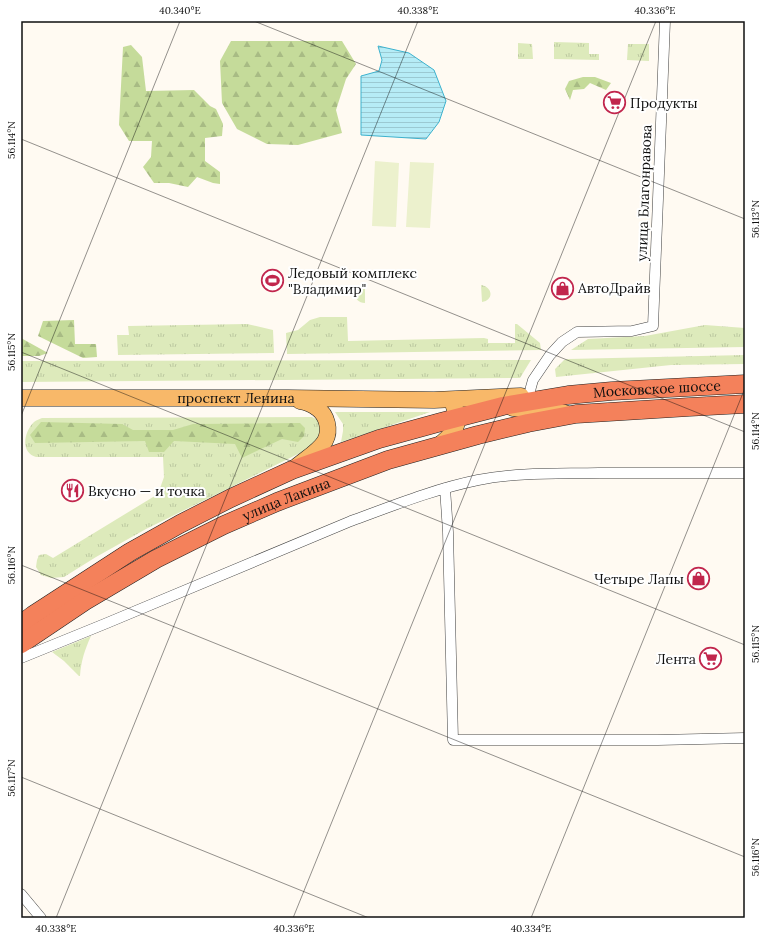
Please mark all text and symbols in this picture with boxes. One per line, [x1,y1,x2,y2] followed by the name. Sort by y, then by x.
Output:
[159,4,201,17] text: 40.340°E
[398,4,438,17] text: 40.338°E
[634,4,676,17] text: 40.336°E
[602,90,628,116] supermarket icon: Продукты
[630,94,698,112] place label: Продукты
[5,121,18,159] text: 56.114°N
[633,124,655,262] street label: улица Благонравова
[749,200,762,238] text: 56.113°N
[288,264,417,298] place label: Ледовый комплекс "Владимир"
[260,268,286,294] sports icon: Ледовый комплекс "Владимир"
[549,275,575,301] shop icon: АвтоДрайв
[577,279,651,297] place label: АвтоДрайв
[5,333,18,371] text: 56.115°N
[592,376,722,402] street label: Московское шоссе
[177,389,295,407] street label: проспект Ленина
[749,412,762,450] text: 56.114°N
[239,474,333,525] street label: улица Лакина
[60,478,86,504] restaurant icon: Вкусно — и точка
[88,482,205,500] place label: Вкусно — и точка
[5,545,18,584] text: 56.116°N
[686,566,712,592] shop icon: Четыре Лапы
[594,570,684,588] place label: Четыре Лапы
[749,625,762,663] text: 56.115°N
[698,646,724,672] supermarket icon: Лента
[656,650,696,668] place label: Лента
[5,759,18,797] text: 56.117°N
[749,837,762,876] text: 56.116°N
[36,922,76,935] text: 40.338°E
[273,922,315,935] text: 40.336°E
[511,922,551,935] text: 40.334°E

